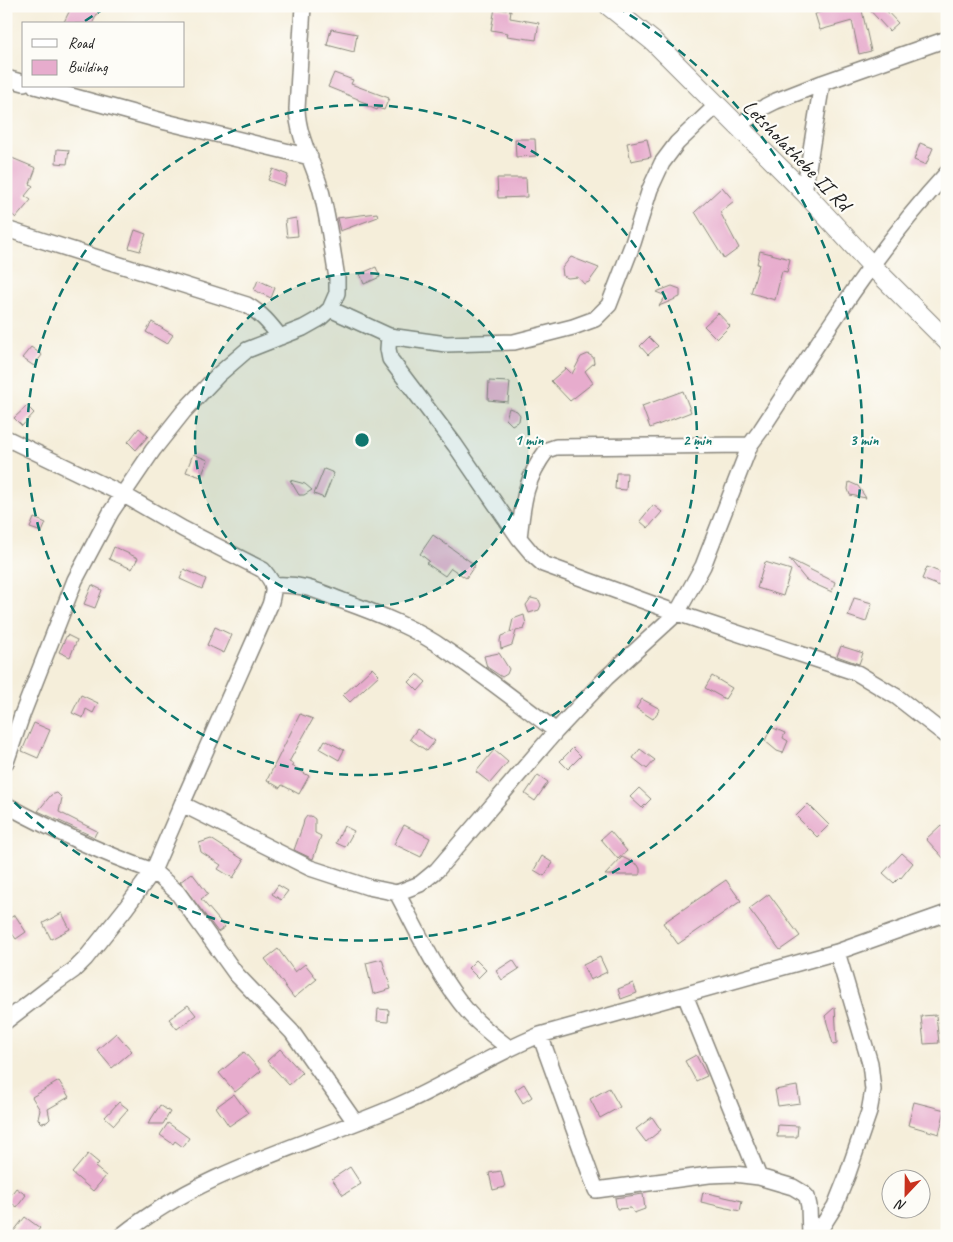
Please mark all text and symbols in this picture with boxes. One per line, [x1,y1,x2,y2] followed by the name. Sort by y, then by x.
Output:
[22,22,185,88] legend
[68,34,95,53] text: Road
[68,58,108,77] text: Building
[737,94,859,219] street label: Letsholathebe II Rd
[353,431,371,449] centre of rings
[515,431,544,450] text: 1 min
[683,431,712,450] text: 2 min
[850,431,879,450] text: 3 min
[880,1170,930,1220] north arrow
[892,1195,909,1215] text: N

